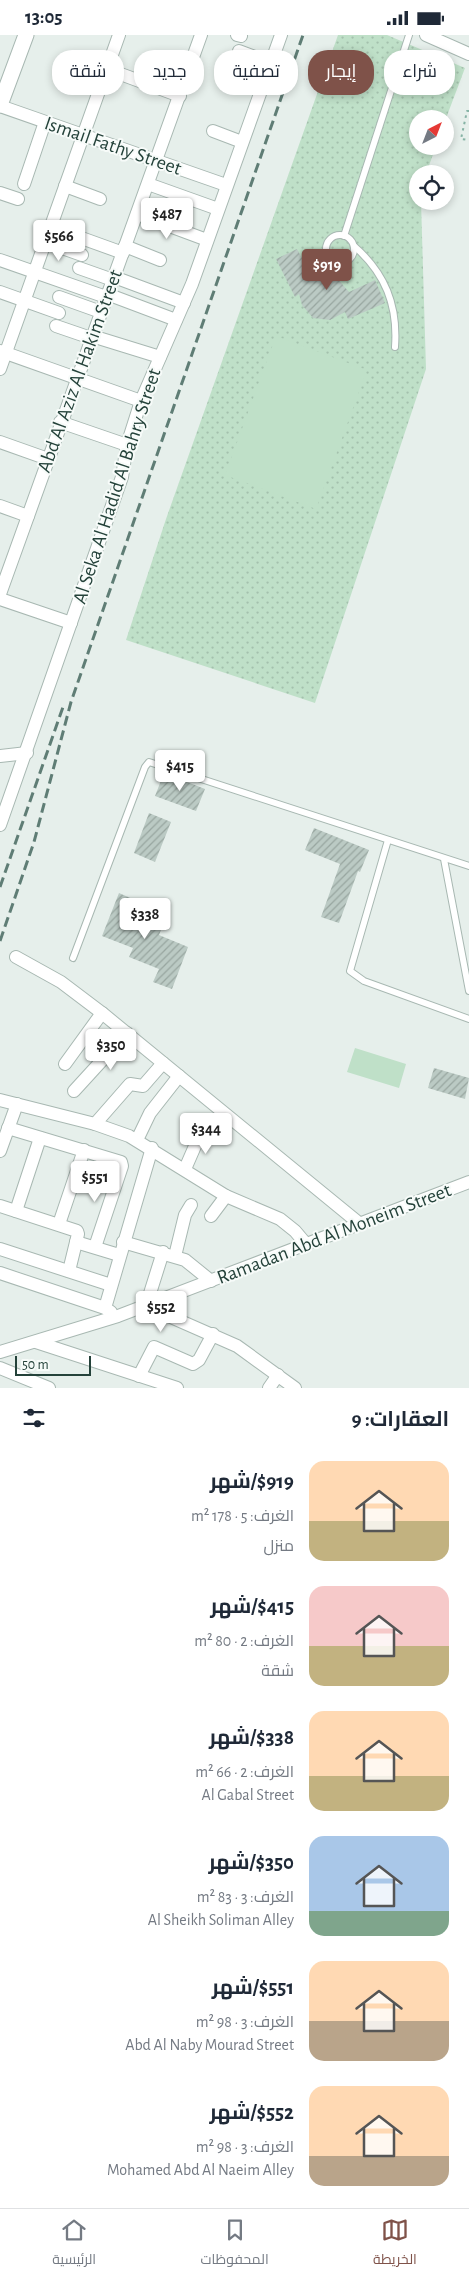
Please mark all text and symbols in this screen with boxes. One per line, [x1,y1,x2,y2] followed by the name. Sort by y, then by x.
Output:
[25,8,63,27] text: 13:05
[52,50,124,95] chip: شقة
[134,50,204,95] chip: جديد
[214,50,298,95] chip: تصفية
[308,50,374,95] chip: إيجار
[384,50,455,95] chip: شراء
[409,110,454,155] north arrow
[409,110,454,210] map controls
[42,113,185,179] street label: Ismail Fathy Street
[409,165,454,210] button: locate
[137,197,197,240] pin: $487
[152,206,182,222] text: $487
[29,219,89,262] pin: $566
[44,228,74,244] text: $566
[297,249,357,291] pin: $919
[313,257,341,273] text: $919
[34,266,126,475] street label: Abd Al Aziz Al Hakim Street
[69,365,165,606] street label: Al Seka Al Hadid Al Bahry Street
[150,749,210,792] pin: $415
[166,758,194,774] text: $415
[115,897,175,940] pin: $338
[131,906,159,922] text: $338
[81,1029,141,1071] pin: $350
[96,1037,126,1053] text: $350
[176,1113,236,1155] pin: $344
[191,1121,221,1137] text: $344
[65,1161,125,1203] pin: $551
[82,1169,108,1185] text: $551
[214,1180,454,1288] street label: Ramadan Abd Al Moneim Street
[131,1291,191,1333] pin: $552
[147,1299,175,1315] text: $552
[15,1353,91,1376] scale bar
[22,1358,49,1372] text: 50 m
[20,1404,48,1432] icon: filters
[352,1409,449,1430] text: العقارات: 9
[210,1471,294,1492] text: $919/شهر
[349,1481,409,1541] icon: home
[191,1508,294,1524] text: الغرف: 5 · 178 m²
[264,1538,294,1554] text: منزل
[210,1596,294,1617] text: $415/شهر
[349,1606,409,1666] icon: home
[194,1633,294,1649] text: الغرف: 2 · 80 m²
[261,1663,294,1679] text: شقة
[209,1727,294,1748] text: $338/شهر
[349,1731,409,1791] icon: home
[195,1764,294,1780] text: الغرف: 2 · 66 m²
[201,1787,294,1803] text: Al Gabal Street
[208,1852,294,1873] text: $350/شهر
[349,1856,409,1916] icon: home
[197,1889,294,1905] text: الغرف: 3 · 83 m²
[148,1912,294,1928] text: Al Sheikh Soliman Alley
[212,1977,294,1998] text: $551/شهر
[349,1981,409,2041] icon: home
[196,2014,294,2030] text: الغرف: 3 · 98 m²
[125,2037,294,2053] text: Abd Al Naby Mourad Street
[209,2102,294,2123] text: $552/شهر
[349,2106,409,2166] icon: home
[196,2139,294,2155] text: الغرف: 3 · 98 m²
[107,2162,294,2178] text: Mohamed Abd Al Naeim Alley
[52,2216,96,2272] tab: الرئيسية
[201,2216,269,2272] tab: المحفوظات
[373,2216,417,2272] tab: الخريطة

